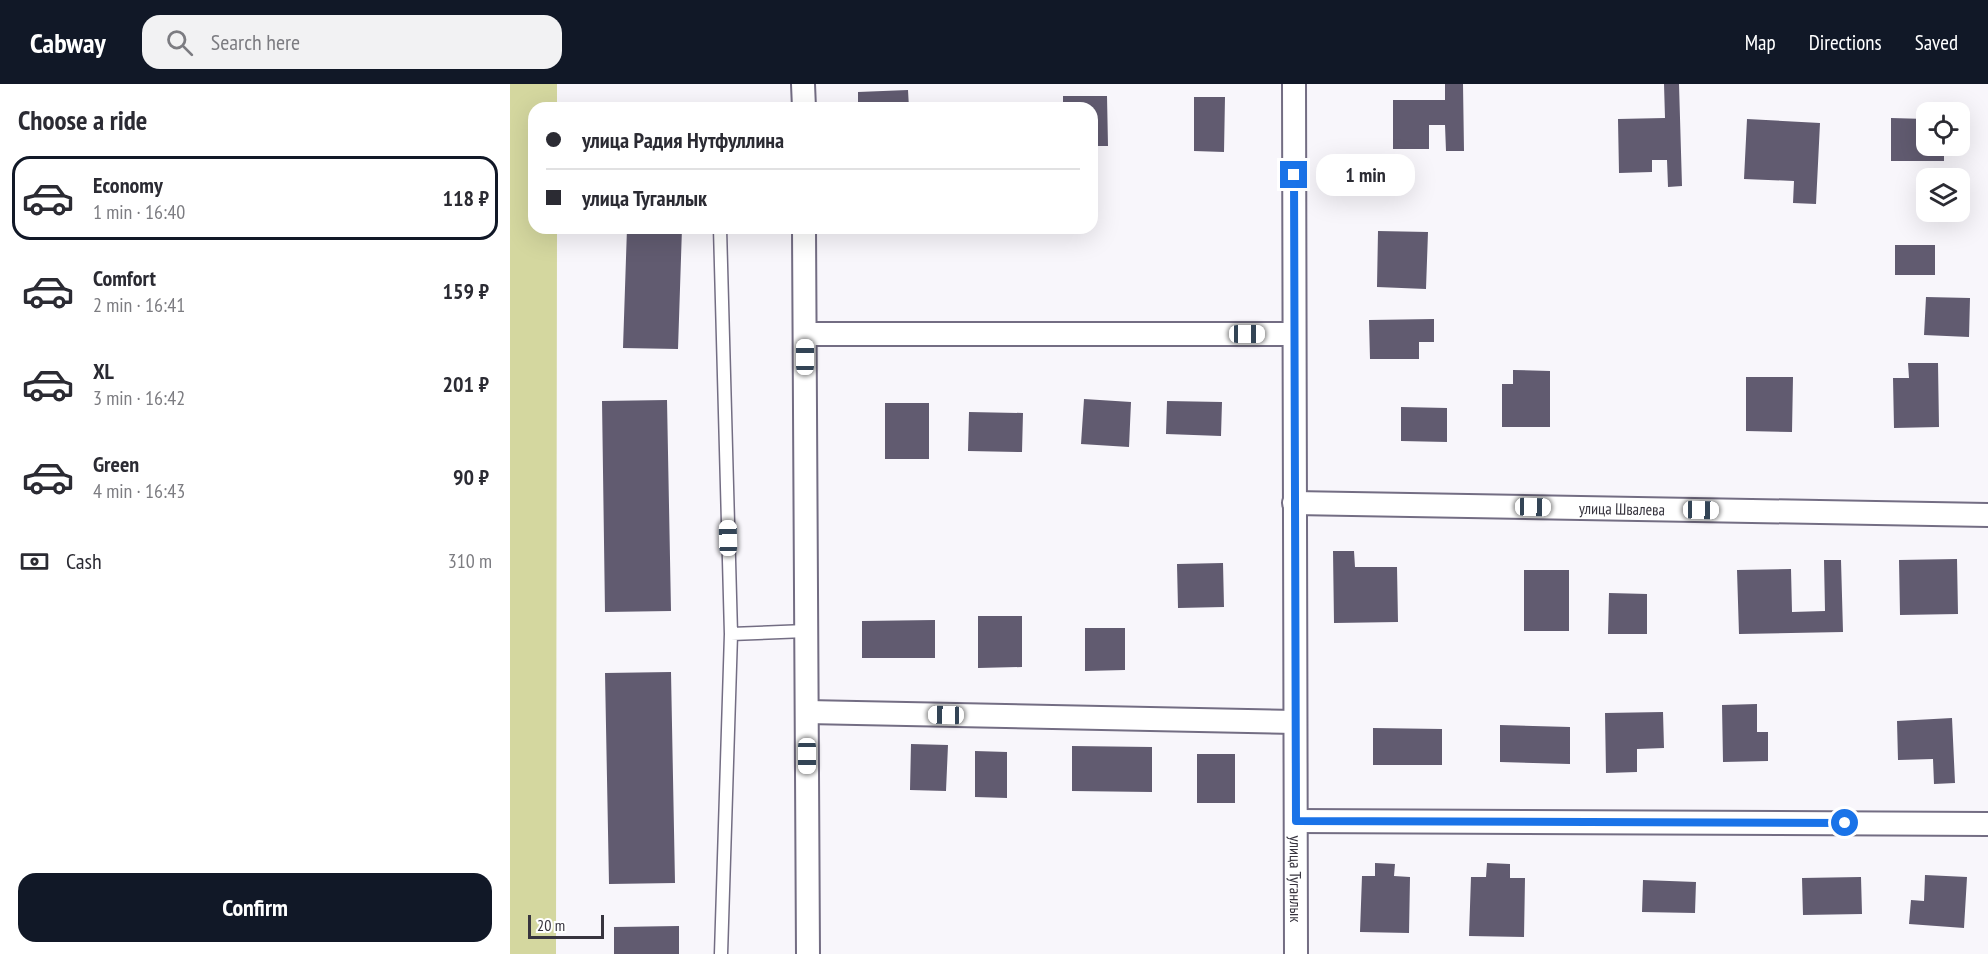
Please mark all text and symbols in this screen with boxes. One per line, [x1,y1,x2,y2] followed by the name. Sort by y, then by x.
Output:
[142,15,562,69] search box
[30,24,106,61] text: Cabway
[163,26,196,59] icon: search
[211,28,300,56] text: Search here
[1745,29,1776,56] text: Map
[1809,29,1882,56] text: Directions
[1915,29,1958,56] text: Saved
[1916,102,1970,222] map controls
[1916,102,1970,156] button: locate
[18,103,147,137] text: Choose a ride
[582,126,784,154] text: улица Радия Нутфуллина
[1315,154,1414,196] callout: 1 min
[1280,161,1307,188] route end
[1345,162,1386,188] text: 1 min
[1916,168,1970,222] button: layers
[21,171,75,225] icon: car
[93,171,163,199] text: Economy
[442,184,489,212] text: 118 ₽
[582,184,707,212] text: улица Туганлык
[93,199,185,225] text: 1 min · 16:40
[21,264,75,318] icon: car
[93,264,156,292] text: Comfort
[442,277,489,305] text: 159 ₽
[93,292,185,318] text: 2 min · 16:41
[1229,325,1265,343] car
[796,339,814,375] car
[21,357,75,411] icon: car
[93,357,114,385] text: XL
[442,370,489,398] text: 201 ₽
[93,385,185,411] text: 3 min · 16:42
[21,450,75,504] icon: car
[93,450,139,478] text: Green
[453,463,489,491] text: 90 ₽
[93,478,185,504] text: 4 min · 16:43
[1515,498,1551,516] car
[1579,498,1665,519] street label: улица Швалева
[1683,501,1719,519] car
[719,520,737,556] car
[18,545,51,578] icon: cash
[66,547,102,575] text: Cash
[448,548,492,574] text: 310 m
[928,706,964,724] car
[798,738,816,774] car
[1831,809,1858,836] route start
[1286,836,1306,923] street label: улица Туганлык
[18,873,492,942] button: Confirm
[528,912,604,940] scale bar
[537,915,565,935] text: 20 m

